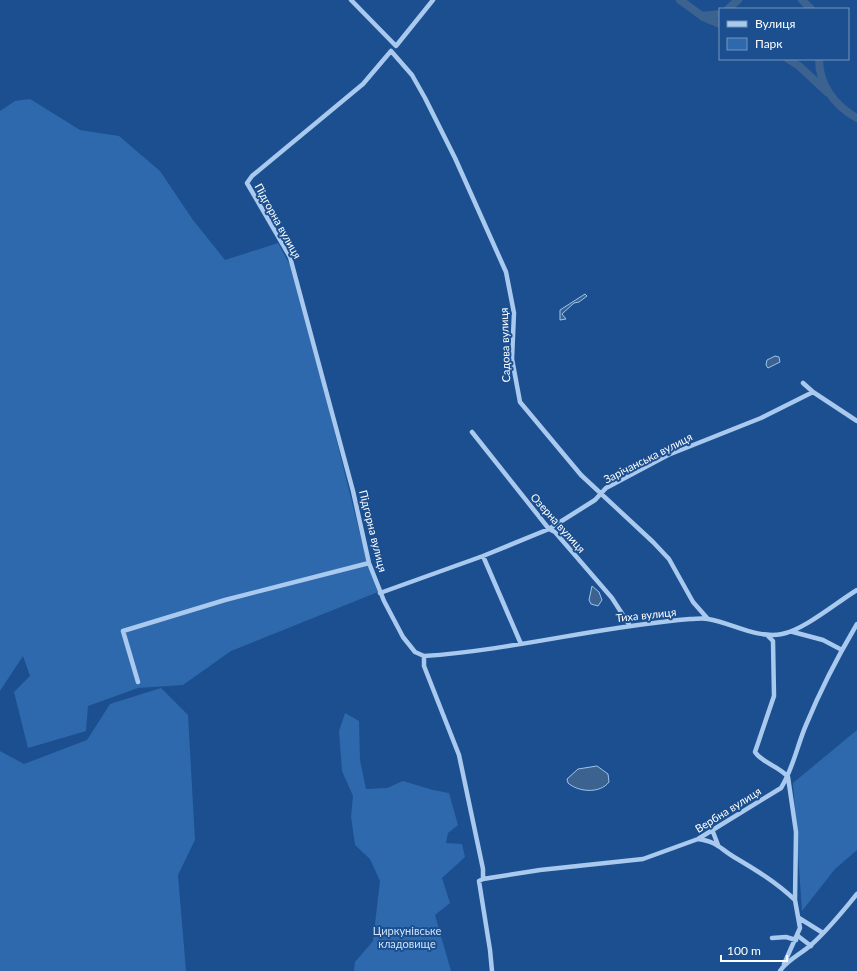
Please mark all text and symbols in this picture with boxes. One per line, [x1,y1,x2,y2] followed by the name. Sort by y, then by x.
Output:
[719,8,849,60] legend
[755,16,795,31] text: Вулиця
[755,36,783,51] text: Парк
[252,181,304,261] street label: Підгорна вулиця
[497,307,512,383] street label: Садова вулиця
[601,430,694,486] street label: Зарічанська вулиця
[357,489,390,573] street label: Підгорна вулиця
[528,490,588,555] street label: Озерна вулиця
[615,605,677,624] street label: Тиха вулиця
[692,784,763,835] street label: Вербна вулиця
[373,924,441,950] park label: Циркунівське кладовище
[721,937,787,963] scale bar
[727,943,761,958] text: 100 m

